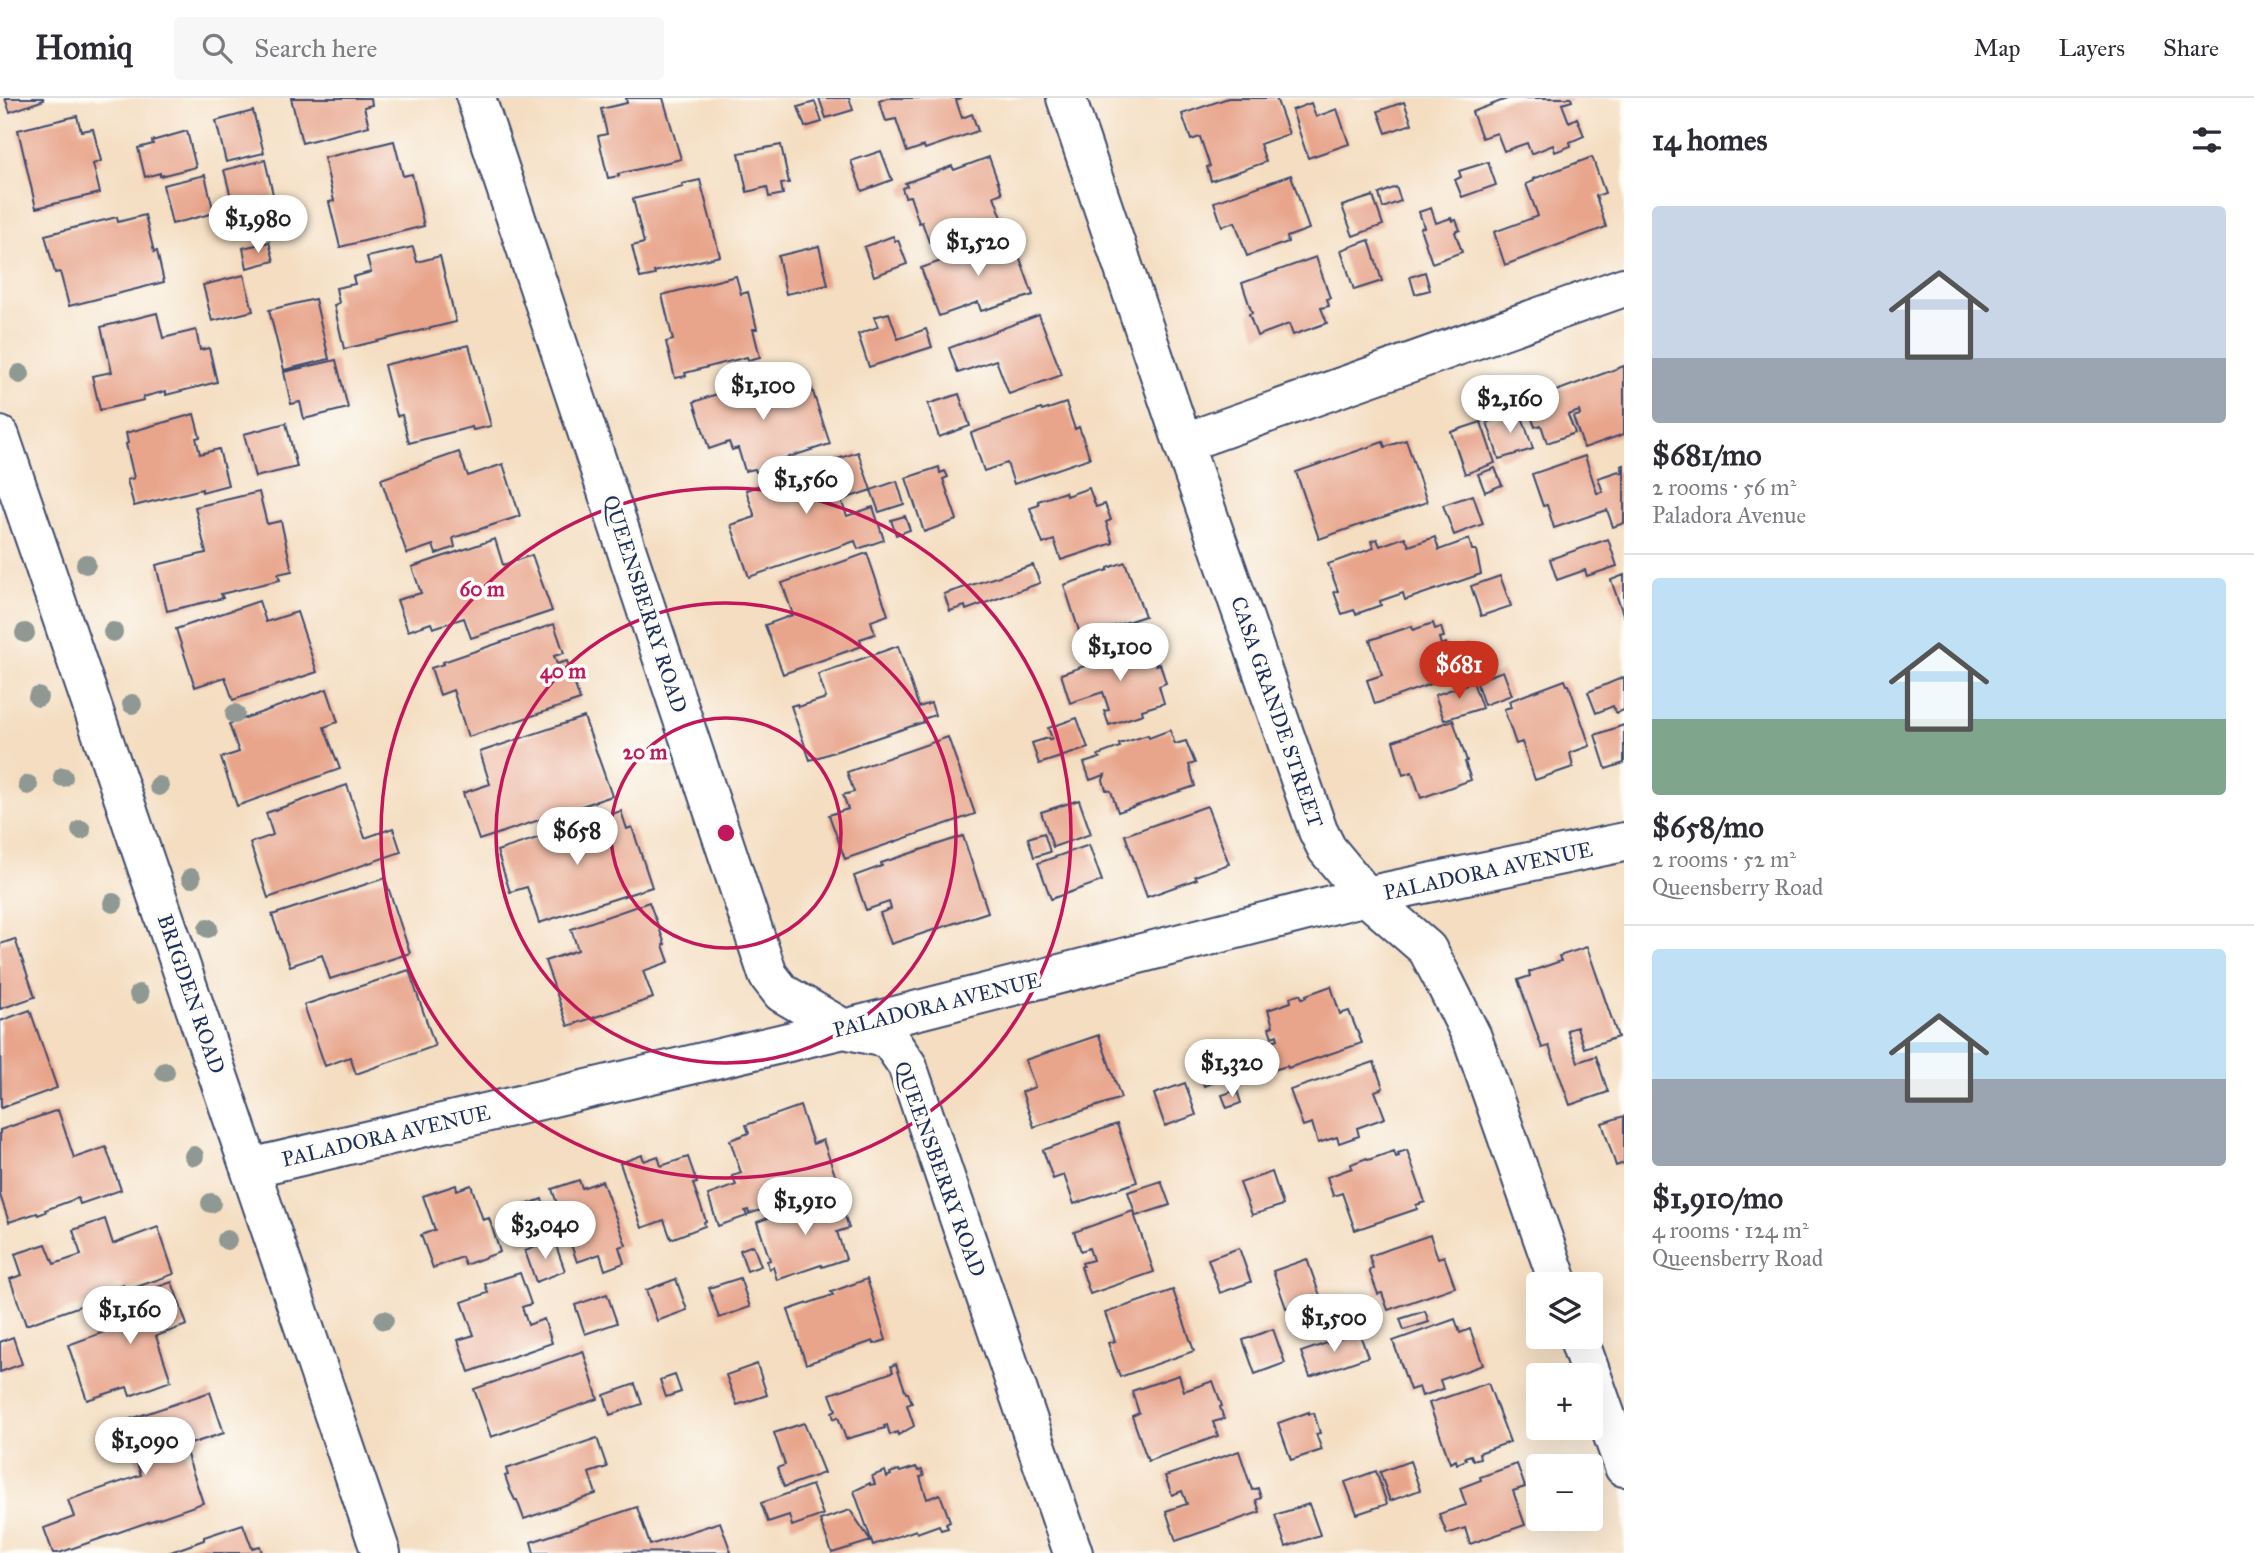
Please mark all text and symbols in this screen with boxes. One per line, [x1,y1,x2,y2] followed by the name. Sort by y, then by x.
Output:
[174,17,664,80] search box
[35,28,132,68] text: Homiq
[198,29,236,67] icon: search
[254,32,377,64] text: Search here
[1974,33,2021,63] text: Map
[2059,33,2125,63] text: Layers
[2163,33,2219,63] text: Share
[2188,121,2226,159] icon: filters
[1652,122,1767,158] text: 14 homes
[201,195,315,255] pin: $1,980
[225,204,291,232] text: $1,980
[921,218,1035,278] pin: $1,520
[946,227,1010,255] text: $1,520
[1876,252,2002,378] icon: home
[706,362,820,422] pin: $1,100
[731,371,795,399] text: $1,100
[1453,376,1567,435] pin: $2,160
[1477,384,1543,412] text: $2,160
[1652,437,1762,473] text: $681/mo
[749,456,863,516] pin: $1,560
[774,465,838,493] text: $1,560
[1652,473,1796,501] text: 2 rooms · 56 m²
[597,492,693,716] street label: QUEENSBERRY ROAD
[1652,501,1806,529] text: Paladora Avenue
[459,576,505,602] text: 60 m
[1225,593,1329,831] street label: CASA GRANDE STREET
[1063,624,1177,683] pin: $1,100
[1876,624,2002,750] icon: home
[1088,632,1152,660] text: $1,100
[1418,642,1500,701] pin: $681
[1436,650,1482,678] text: $681
[540,658,586,684] text: 40 m
[623,739,668,765] text: 20 m
[536,808,618,867] pin: $658
[1652,809,1764,845] text: $658/mo
[553,816,601,844] text: $658
[714,821,738,845] centre of rings
[1381,836,1595,906] street label: PALADORA AVENUE
[1652,845,1796,873] text: 2 rooms · 52 m²
[1652,873,1823,901] text: Queensberry Road
[152,911,230,1077] street label: BRIGDEN ROAD
[830,967,1044,1043] street label: PALADORA AVENUE
[1876,995,2002,1121] icon: home
[1175,1040,1289,1099] pin: $1,320
[1201,1048,1263,1076] text: $1,320
[889,1058,991,1280] street label: QUEENSBERRY ROAD
[279,1099,493,1173] street label: PALADORA AVENUE
[748,1178,862,1237] pin: $1,910
[1652,1180,1783,1216] text: $1,910/mo
[773,1186,837,1214] text: $1,910
[488,1202,602,1261] pin: $3,040
[511,1210,579,1238] text: $3,040
[1652,1216,1809,1244] text: 4 rooms · 124 m²
[1652,1244,1823,1272] text: Queensberry Road
[1526,1272,1603,1531] map controls
[1526,1272,1603,1349] button: layers
[73,1286,187,1346] pin: $1,160
[1277,1294,1391,1354] pin: $1,500
[98,1295,162,1323] text: $1,160
[1301,1303,1367,1331] text: $1,500
[1526,1363,1603,1440] button: +
[88,1418,202,1477] pin: $1,090
[111,1426,179,1454] text: $1,090
[1526,1454,1603,1531] button: −

